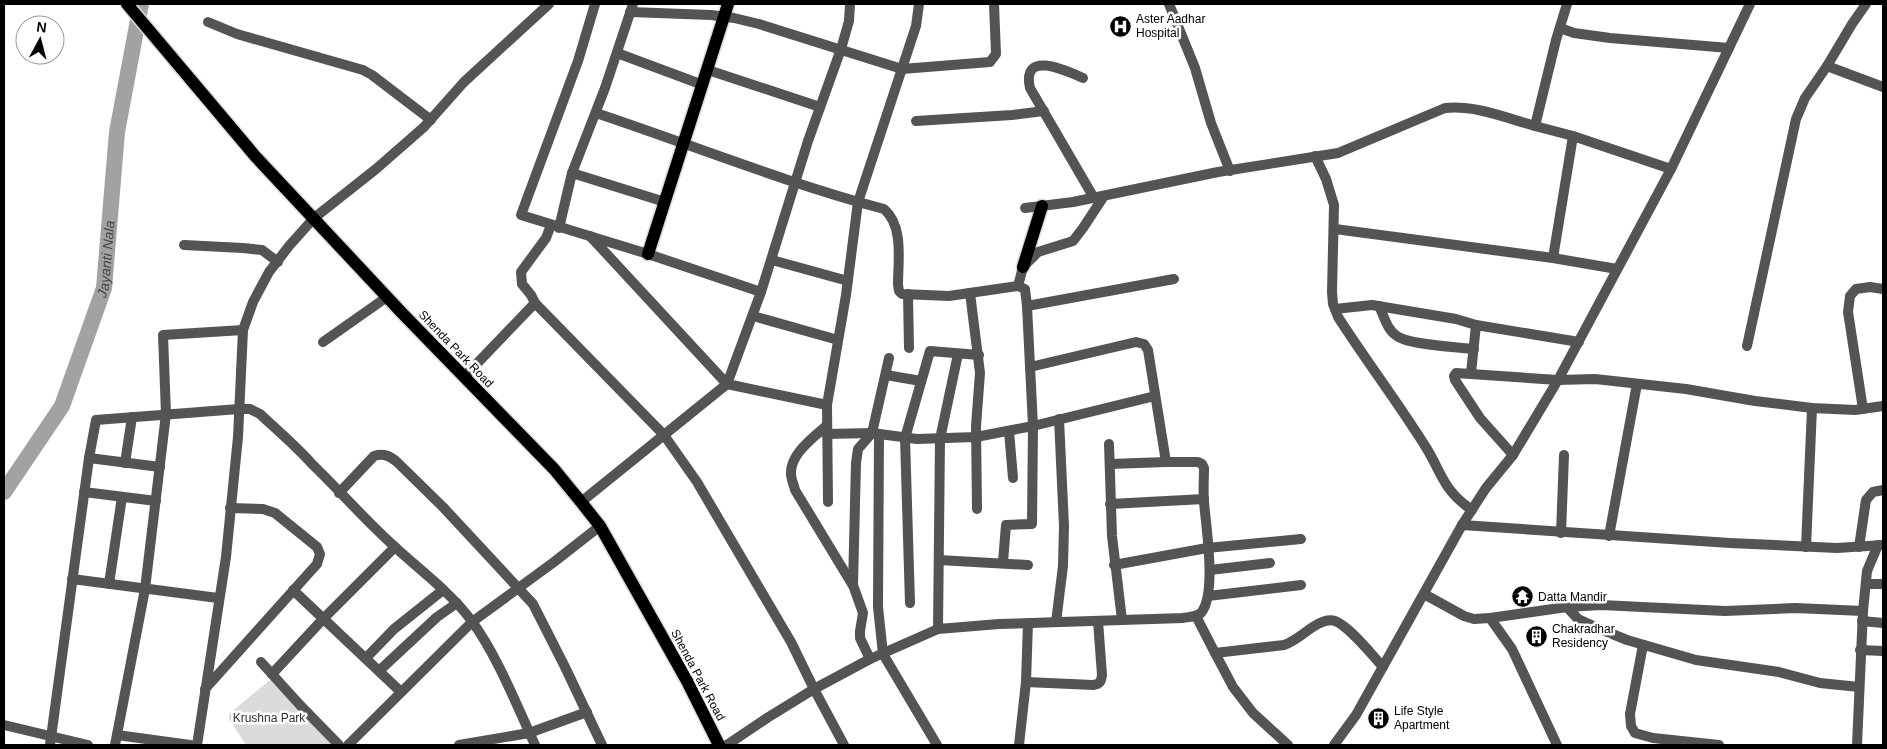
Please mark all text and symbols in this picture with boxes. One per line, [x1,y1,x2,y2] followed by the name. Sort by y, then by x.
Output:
[1136,12,1205,40] place label: Aster Aadhar Hospital
[1108,14,1132,38] hospital icon: Aster Aadhar Hospital
[15,15,65,65] north arrow
[36,19,48,36] text: N
[93,220,118,301] water label: Jayanti Nala
[416,308,496,390] street label: Shenda Park Road
[1510,585,1534,609] temple icon: Datta Mandir
[1538,590,1607,604] place label: Datta Mandir
[1552,622,1615,650] place label: Chakradhar Residency
[1524,624,1548,648] building icon: Chakradhar Residency
[668,627,728,723] street label: Shenda Park Road
[1394,704,1450,732] place label: Life Style Apartment
[1366,706,1390,730] building icon: Life Style Apartment
[233,711,306,725] park label: Krushna Park

